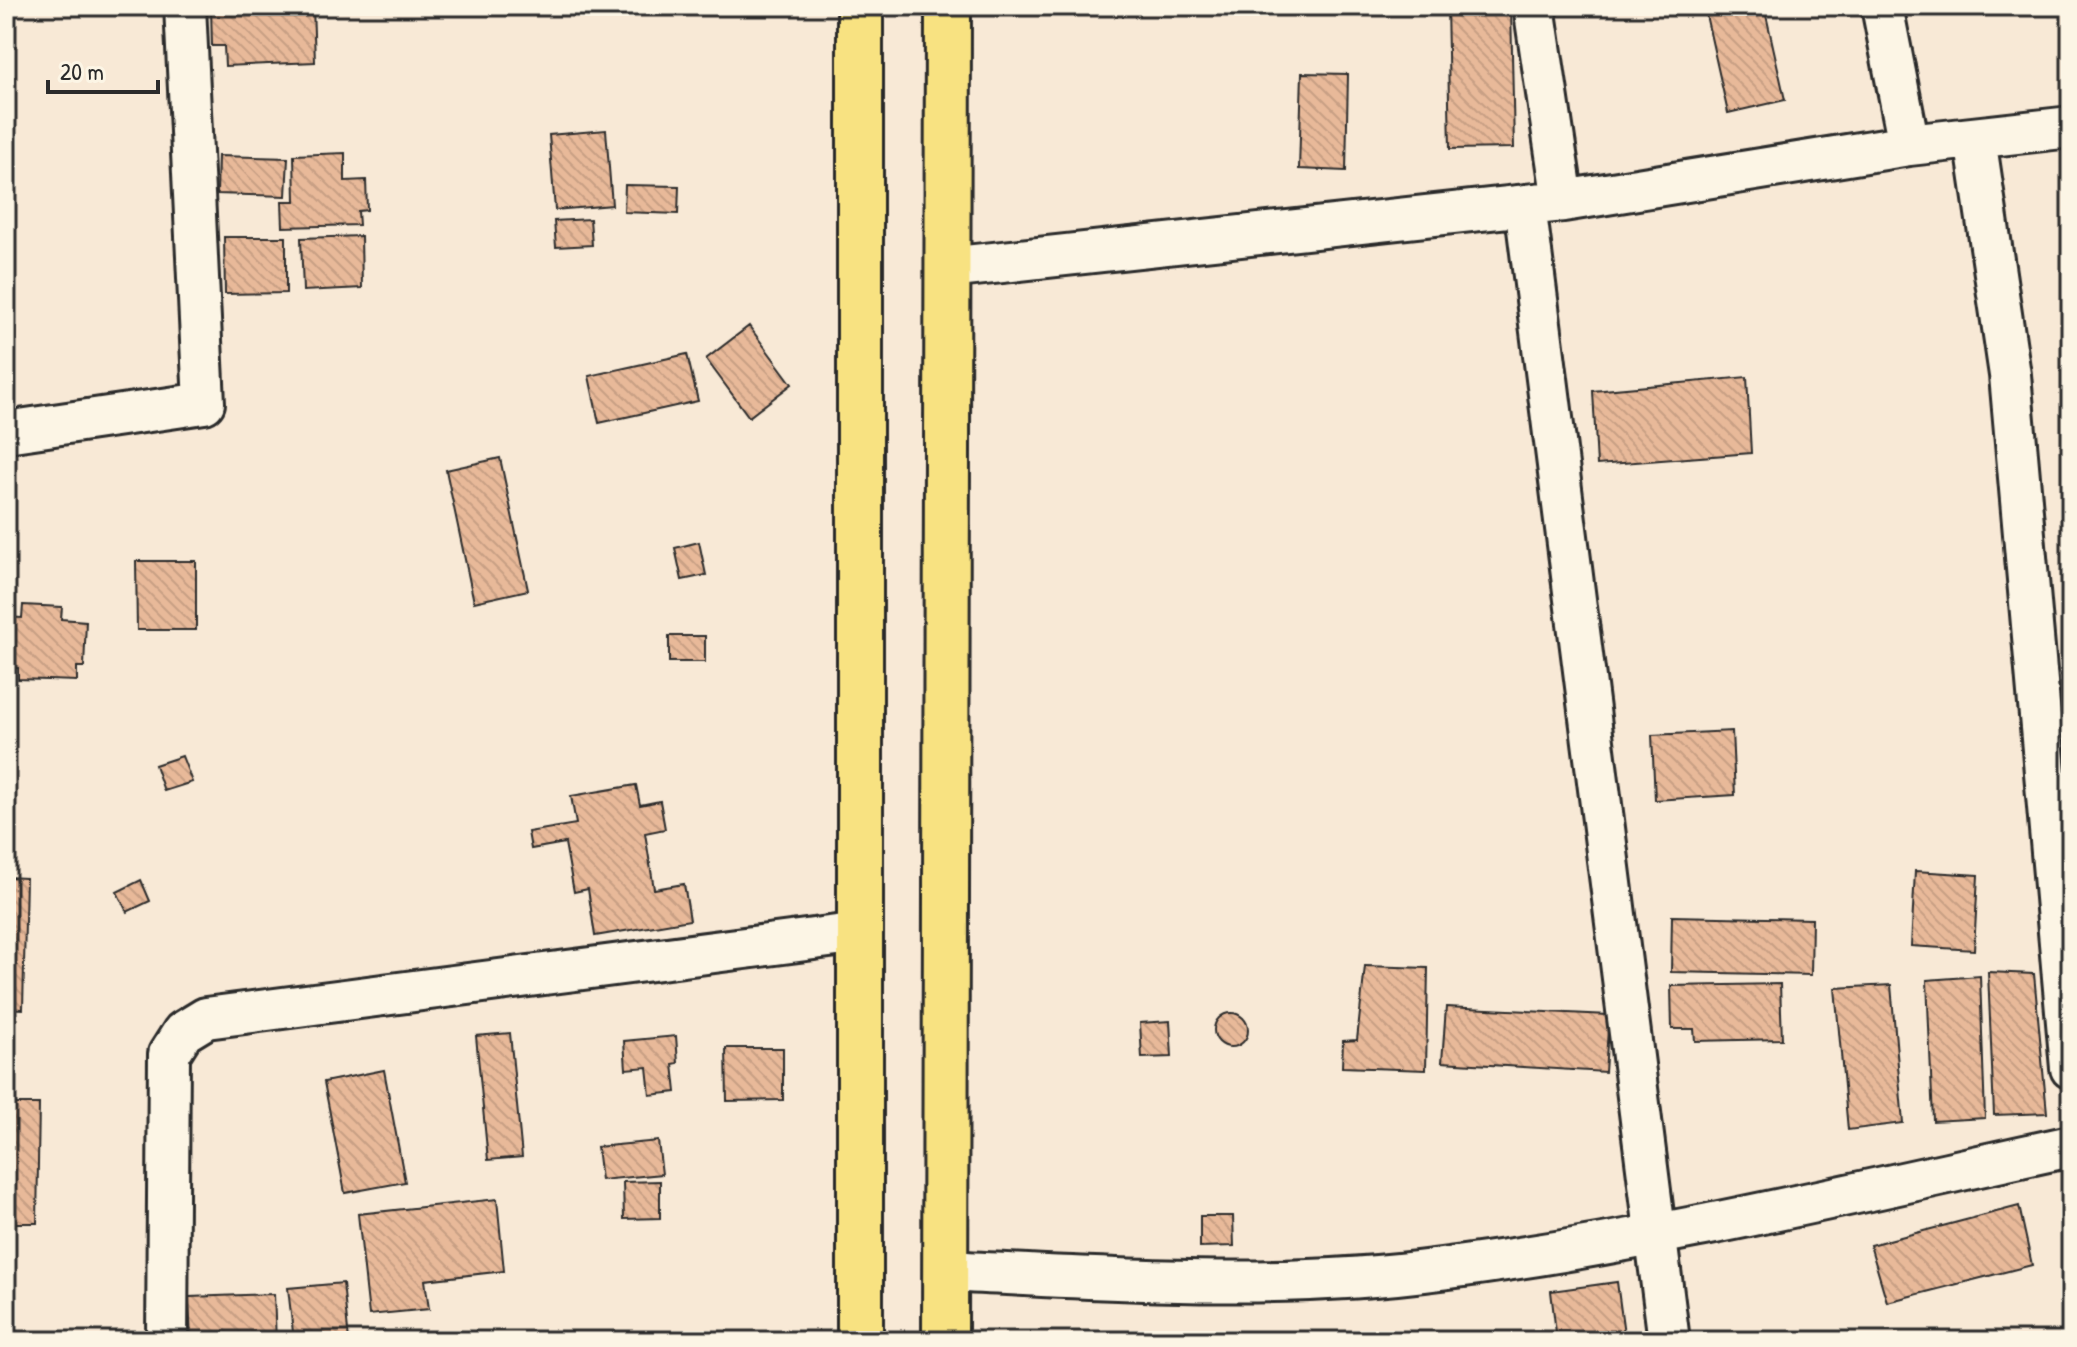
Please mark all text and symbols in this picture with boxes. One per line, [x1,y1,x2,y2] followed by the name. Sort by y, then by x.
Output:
[48,44,158,94] scale bar
[60,55,104,87] text: 20 m

